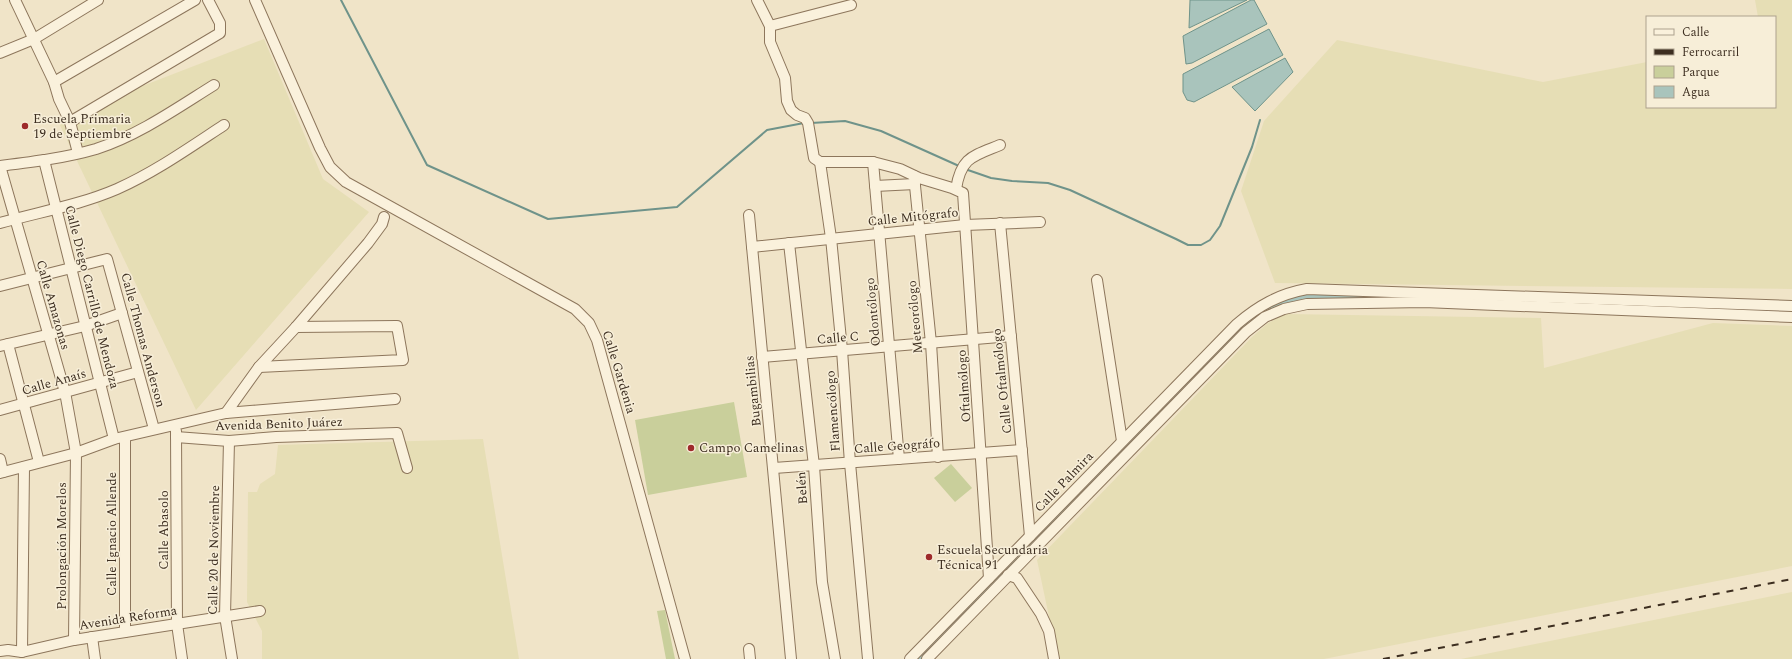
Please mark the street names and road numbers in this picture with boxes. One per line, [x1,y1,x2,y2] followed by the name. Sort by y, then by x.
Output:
[867,202,959,232] street label: Calle Mitógrafo
[59,203,125,392] street label: Calle Diego Carrillo de Mendoza
[31,258,75,352] street label: Calle Amazonas
[115,270,171,410] street label: Calle Thomas Anderson
[860,277,886,347] street label: Odontólogo
[902,279,928,355] street label: Meteorólogo
[816,326,860,350] street label: Calle C
[987,327,1017,435] street label: Calle Oftalmólogo
[597,328,641,417] street label: Calle Gardenia
[951,349,977,423] street label: Oftalmólogo
[739,354,767,428] street label: Bugambilias
[19,363,89,401] street label: Calle Anaís
[820,370,846,452] street label: Flamencólogo
[215,412,343,436] street label: Avenida Benito Juárez
[853,433,941,459] street label: Calle Geográfo
[1030,447,1099,517] street label: Calle Palmira
[791,471,813,505] street label: Belén
[102,472,122,596] street label: Calle Ignacio Allende
[52,482,72,610] street label: Prolongación Morelos
[203,485,225,615] street label: Calle 20 de Noviembre
[154,490,174,570] street label: Calle Abasolo
[77,600,179,636] street label: Avenida Reforma

